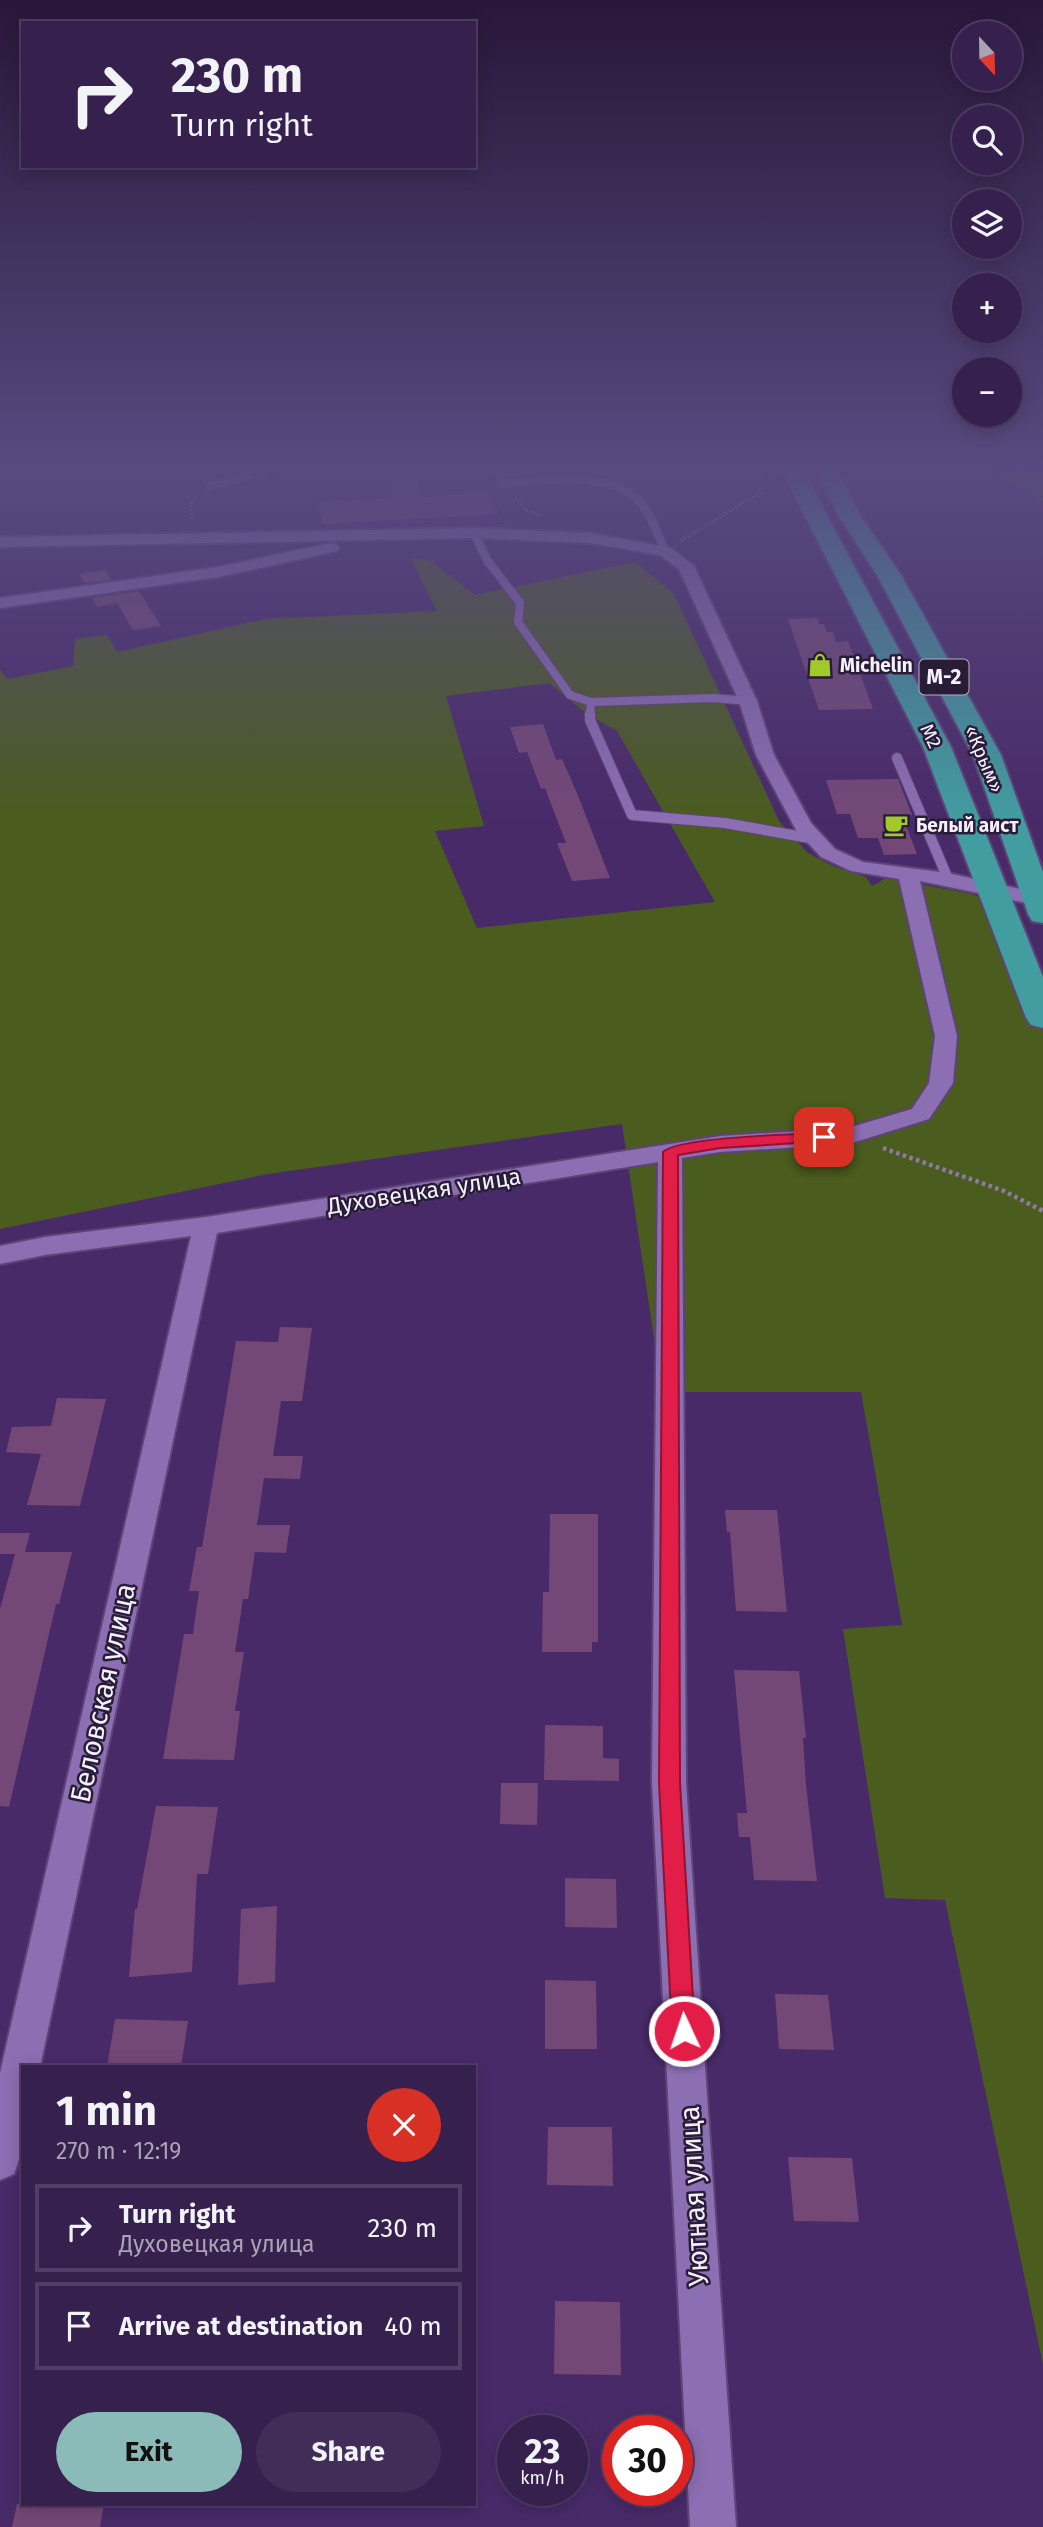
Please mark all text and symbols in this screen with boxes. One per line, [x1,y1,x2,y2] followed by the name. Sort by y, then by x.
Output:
[952,21,1022,91] north arrow
[952,21,1022,427] map controls
[171,46,303,105] text: 230 m
[56,49,147,140] icon: right
[952,105,1022,175] button: search
[171,106,313,144] text: Turn right
[952,189,1022,259] button: layers
[952,273,1022,343] button: +
[952,357,1022,427] button: −
[806,651,834,679] shop icon: Michelin
[840,654,913,677] place label: Michelin
[920,660,968,694] road number: М-2
[915,720,947,752] street label: М2
[960,722,1008,796] street label: «Крым»
[882,811,910,839] cafe icon: Белый аист
[916,814,1019,837] place label: Белый аист
[794,1107,854,1167] pin
[805,1118,843,1156] icon: arrive
[324,1162,523,1220] street label: Духовецкая улица
[64,1581,142,1805] street label: Беловская улица
[647,1994,721,2068] position arrow
[56,2086,157,2136] text: 1 min
[367,2088,441,2162] button: close
[673,2105,715,2287] street label: Уютная улица
[56,2137,181,2165] text: 270 m · 12:19
[119,2199,236,2230] text: Turn right
[60,2209,98,2247] icon: right
[368,2213,437,2244] text: 230 m
[119,2230,314,2258] text: Духовецкая улица
[60,2307,98,2345] icon: arrive
[119,2311,363,2342] text: Arrive at destination
[384,2311,442,2342] text: 40 m
[56,2412,242,2492] button: Exit
[256,2412,441,2492] button: Share
[602,2415,693,2506] speed limit sign: 30
[524,2430,561,2472] text: 23
[520,2467,565,2489] text: km/h

